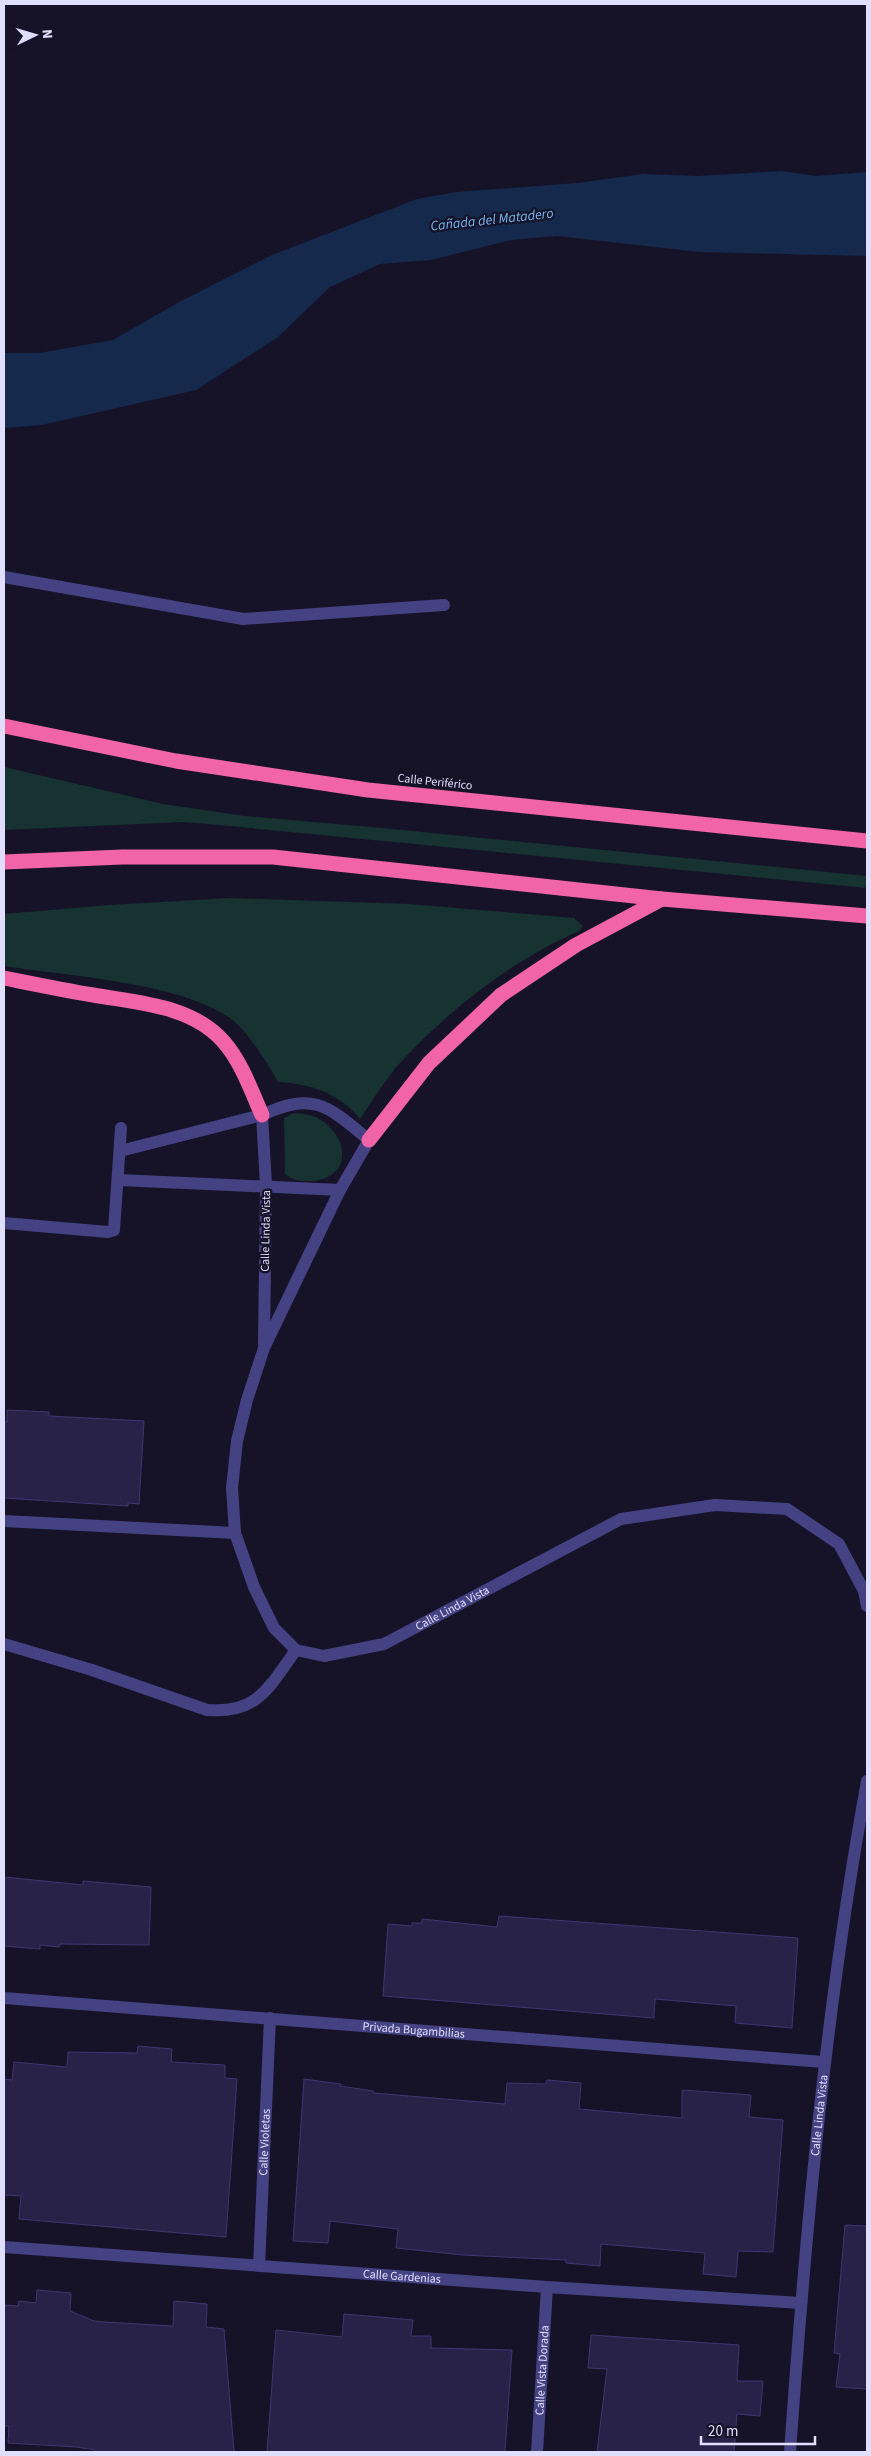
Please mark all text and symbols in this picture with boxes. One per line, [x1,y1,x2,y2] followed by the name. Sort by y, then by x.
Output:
[10,10,60,60] north arrow
[37,28,57,39] text: N
[429,204,555,236] water label: Cañada del Matadero
[397,770,473,794] street label: Calle Periférico
[257,1190,275,1272] street label: Calle Linda Vista
[412,1581,492,1635] street label: Calle Linda Vista
[362,2018,466,2042] street label: Privada Bugambilias
[806,2074,832,2157] street label: Calle Linda Vista
[255,2108,274,2176] street label: Calle Violetas
[362,2265,442,2288] street label: Calle Gardenias
[531,2325,553,2416] street label: Calle Vista Dorada
[701,2414,815,2446] scale bar
[708,2421,738,2442] text: 20 m

